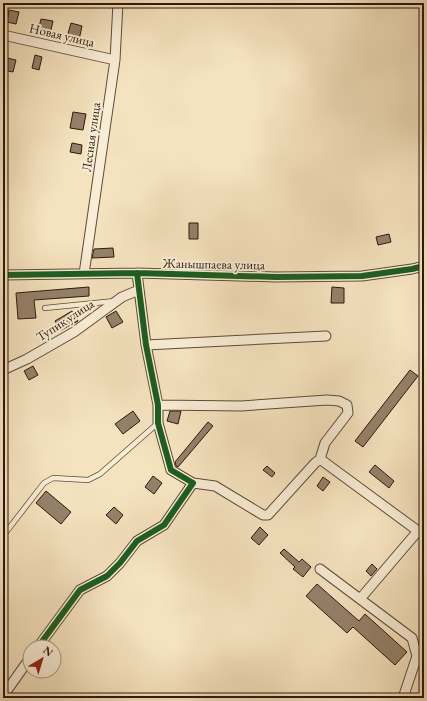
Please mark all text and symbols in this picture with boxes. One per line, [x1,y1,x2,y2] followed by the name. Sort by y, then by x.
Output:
[28,19,97,51] street label: Новая улица
[78,100,104,173] street label: Лесная улица
[162,255,266,273] street label: Жанышпаева улица
[33,295,98,345] street label: Тупик улица
[22,639,62,679] north arrow
[40,643,56,659] text: N

